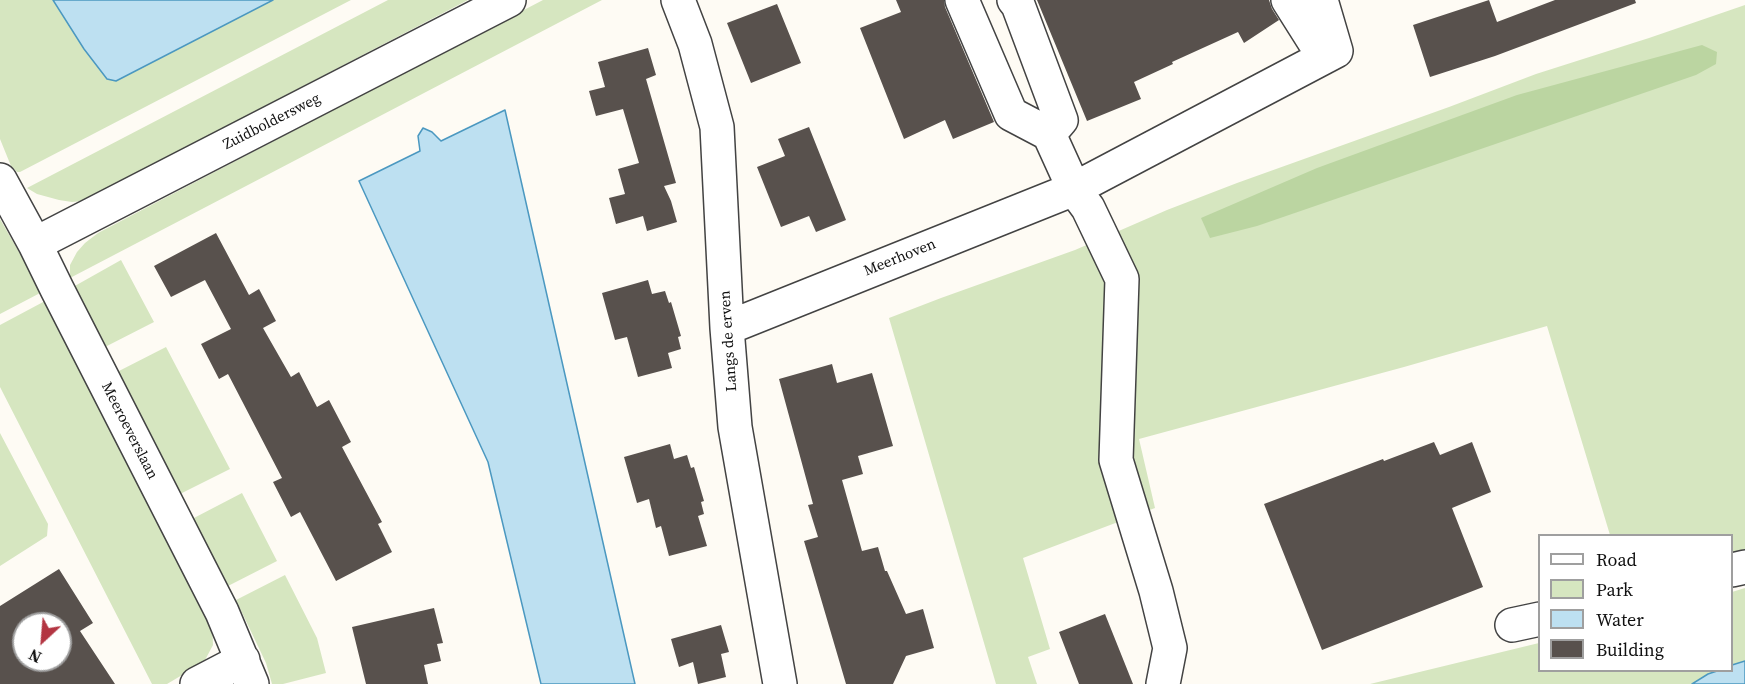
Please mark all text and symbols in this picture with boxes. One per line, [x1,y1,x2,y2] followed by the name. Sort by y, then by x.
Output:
[220,90,324,154] street label: Zuidboldersweg
[861,235,939,281] street label: Meerhoven
[716,290,742,392] street label: Langs de erven
[97,379,161,483] street label: Meeroeverslaan
[1538,534,1733,672] legend
[1596,547,1637,572] text: Road
[1596,577,1633,602] text: Park
[1596,607,1644,632] text: Water
[12,612,72,672] north arrow
[1596,637,1664,662] text: Building
[25,644,45,669] text: N

